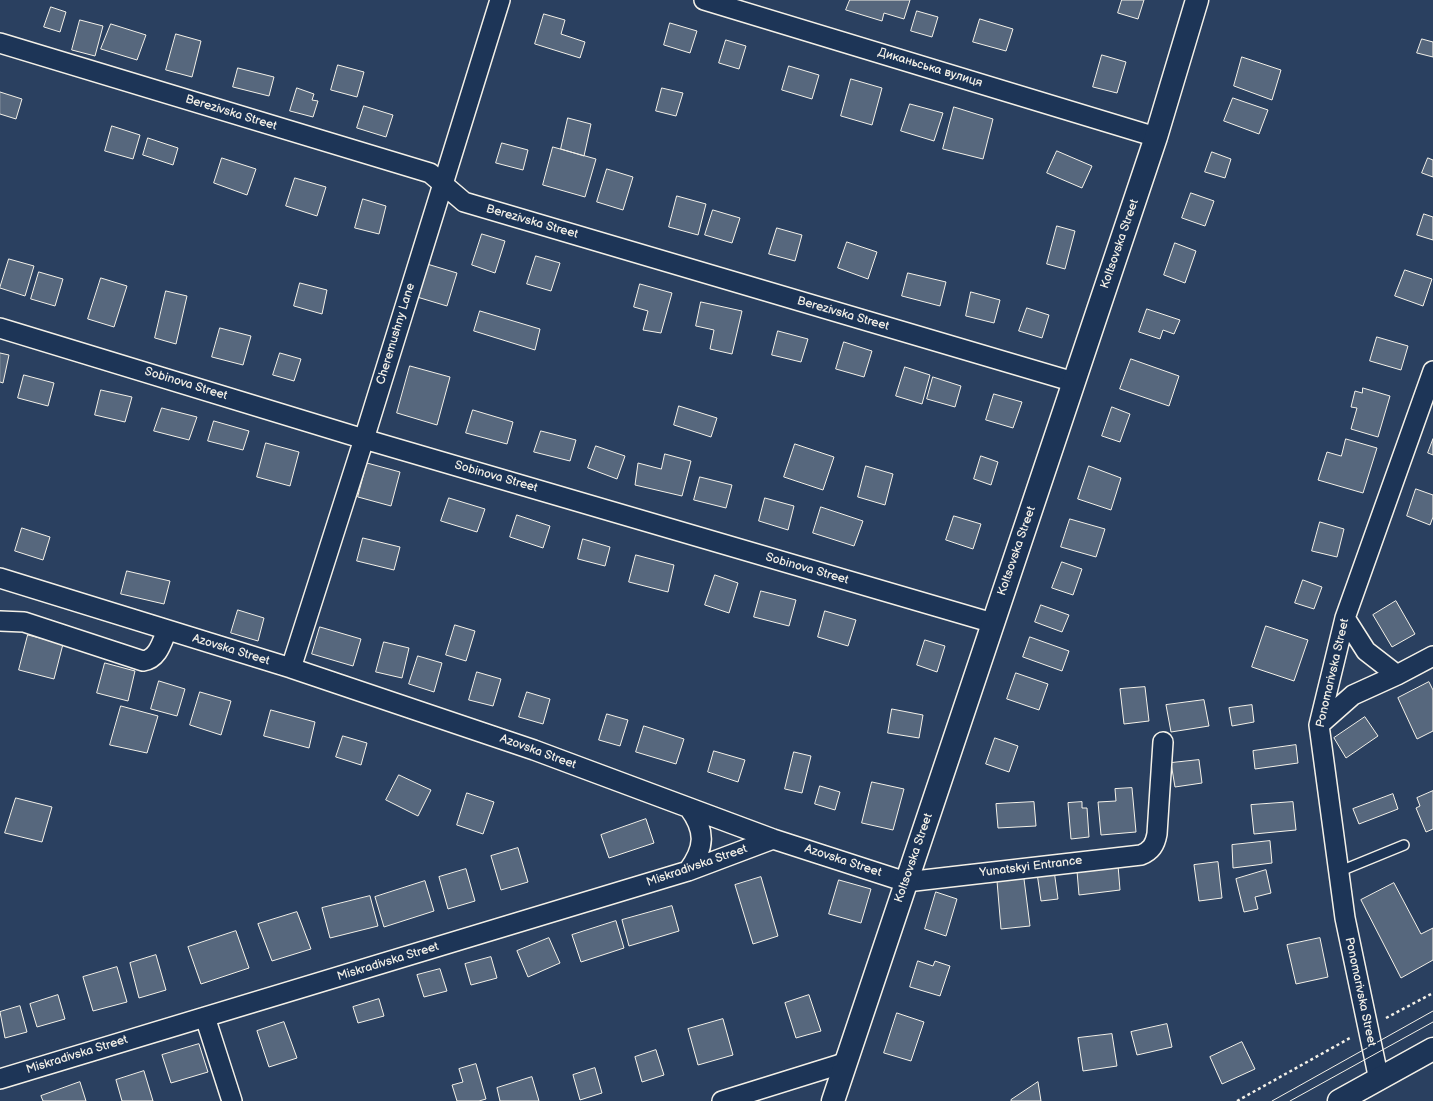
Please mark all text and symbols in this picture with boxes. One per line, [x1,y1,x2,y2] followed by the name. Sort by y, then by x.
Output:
[876,45,984,91] street label: Диканьська вулиця
[183,92,279,134] street label: Berezivska Street
[1098,197,1142,291] street label: Koltsovska Street
[484,202,580,242] street label: Berezivska Street
[374,282,418,386] street label: Cheremushny Lane
[795,294,891,334] street label: Berezivska Street
[143,365,229,403] street label: Sobinova Street
[453,458,539,496] street label: Sobinova Street
[995,504,1039,598] street label: Koltsovska Street
[764,550,850,588] street label: Sobinova Street
[1313,617,1353,729] street label: Ponomarivska Street
[191,631,271,669] street label: Azovska Street
[498,732,578,772] street label: Azovska Street
[892,811,936,905] street label: Koltsovska Street
[645,842,749,890] street label: Miskradivska Street
[803,842,883,880] street label: Azovska Street
[979,854,1083,880] street label: Yunatskyi Entrance
[1341,936,1379,1048] street label: Ponomarivska Street
[335,940,441,984] street label: Miskradivska Street
[24,1033,130,1077] street label: Miskradivska Street

